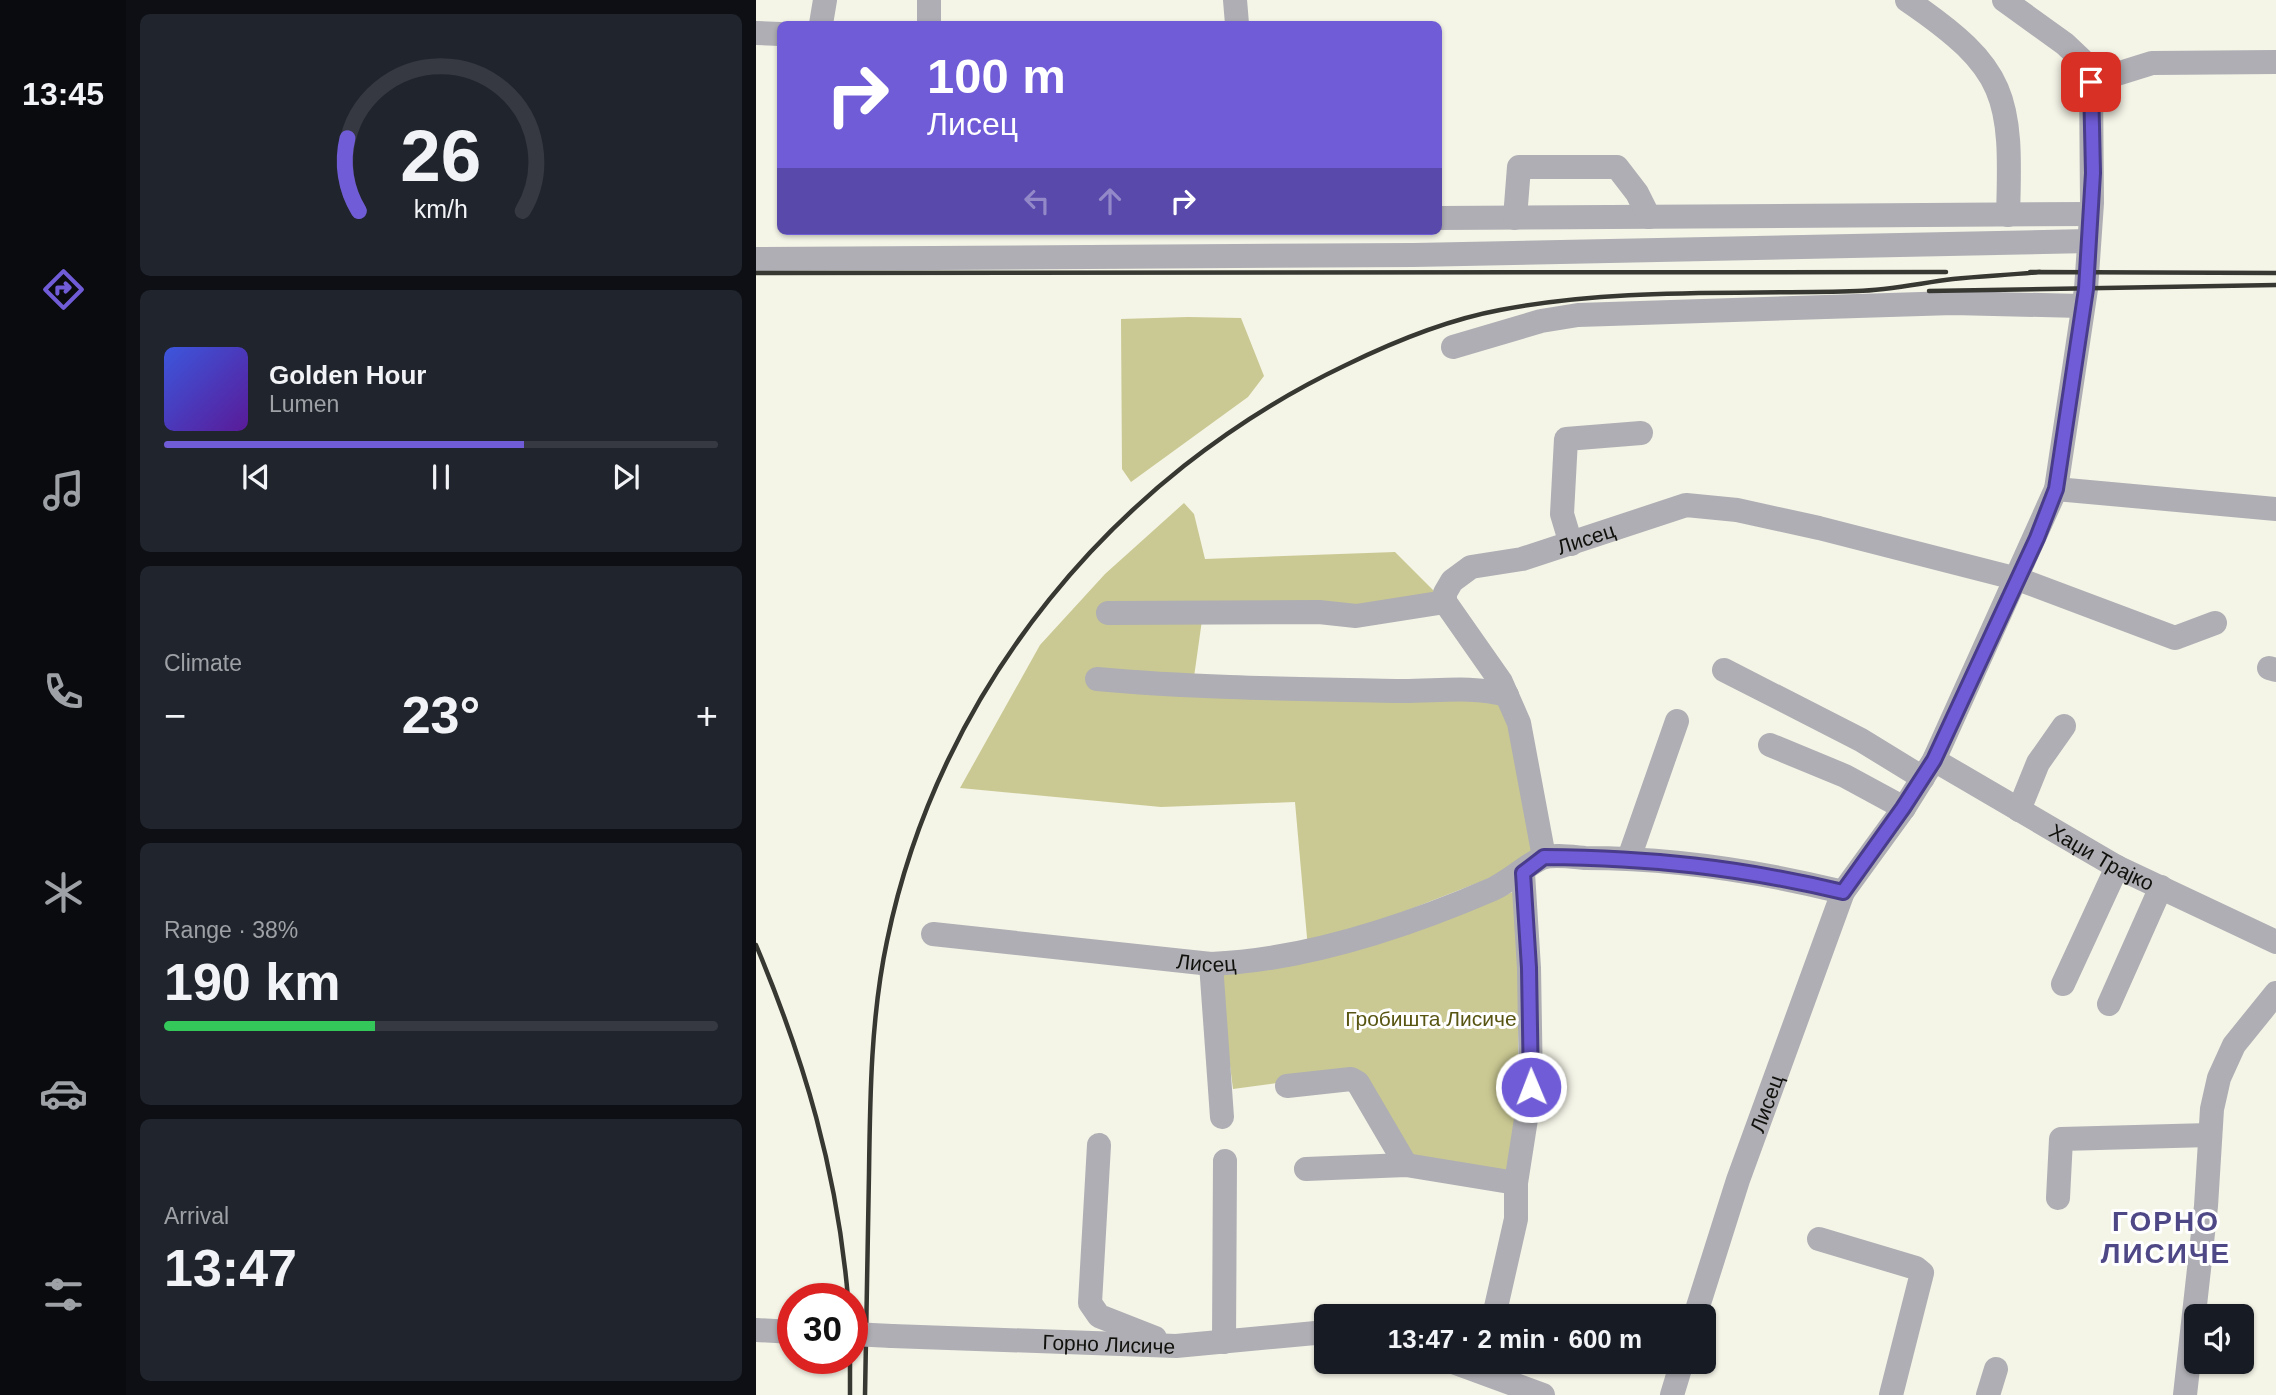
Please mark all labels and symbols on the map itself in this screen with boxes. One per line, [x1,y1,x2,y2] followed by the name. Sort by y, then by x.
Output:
[2061,52,2121,112] pin
[1554,518,1618,558] street label: Лисец
[2046,819,2158,894] street label: Хаџи Трајко
[1175,949,1237,976] street label: Лисец
[1345,1007,1517,1030] park label: Гробишта Лисиче
[1494,1050,1568,1124] position arrow
[1745,1072,1787,1136] street label: Лисец
[2101,1206,2231,1269] district label: ГОРНО ЛИСИЧЕ
[777,1283,868,1374] speed limit sign: 30
[1042,1330,1176,1357] street label: Горно Лисиче

